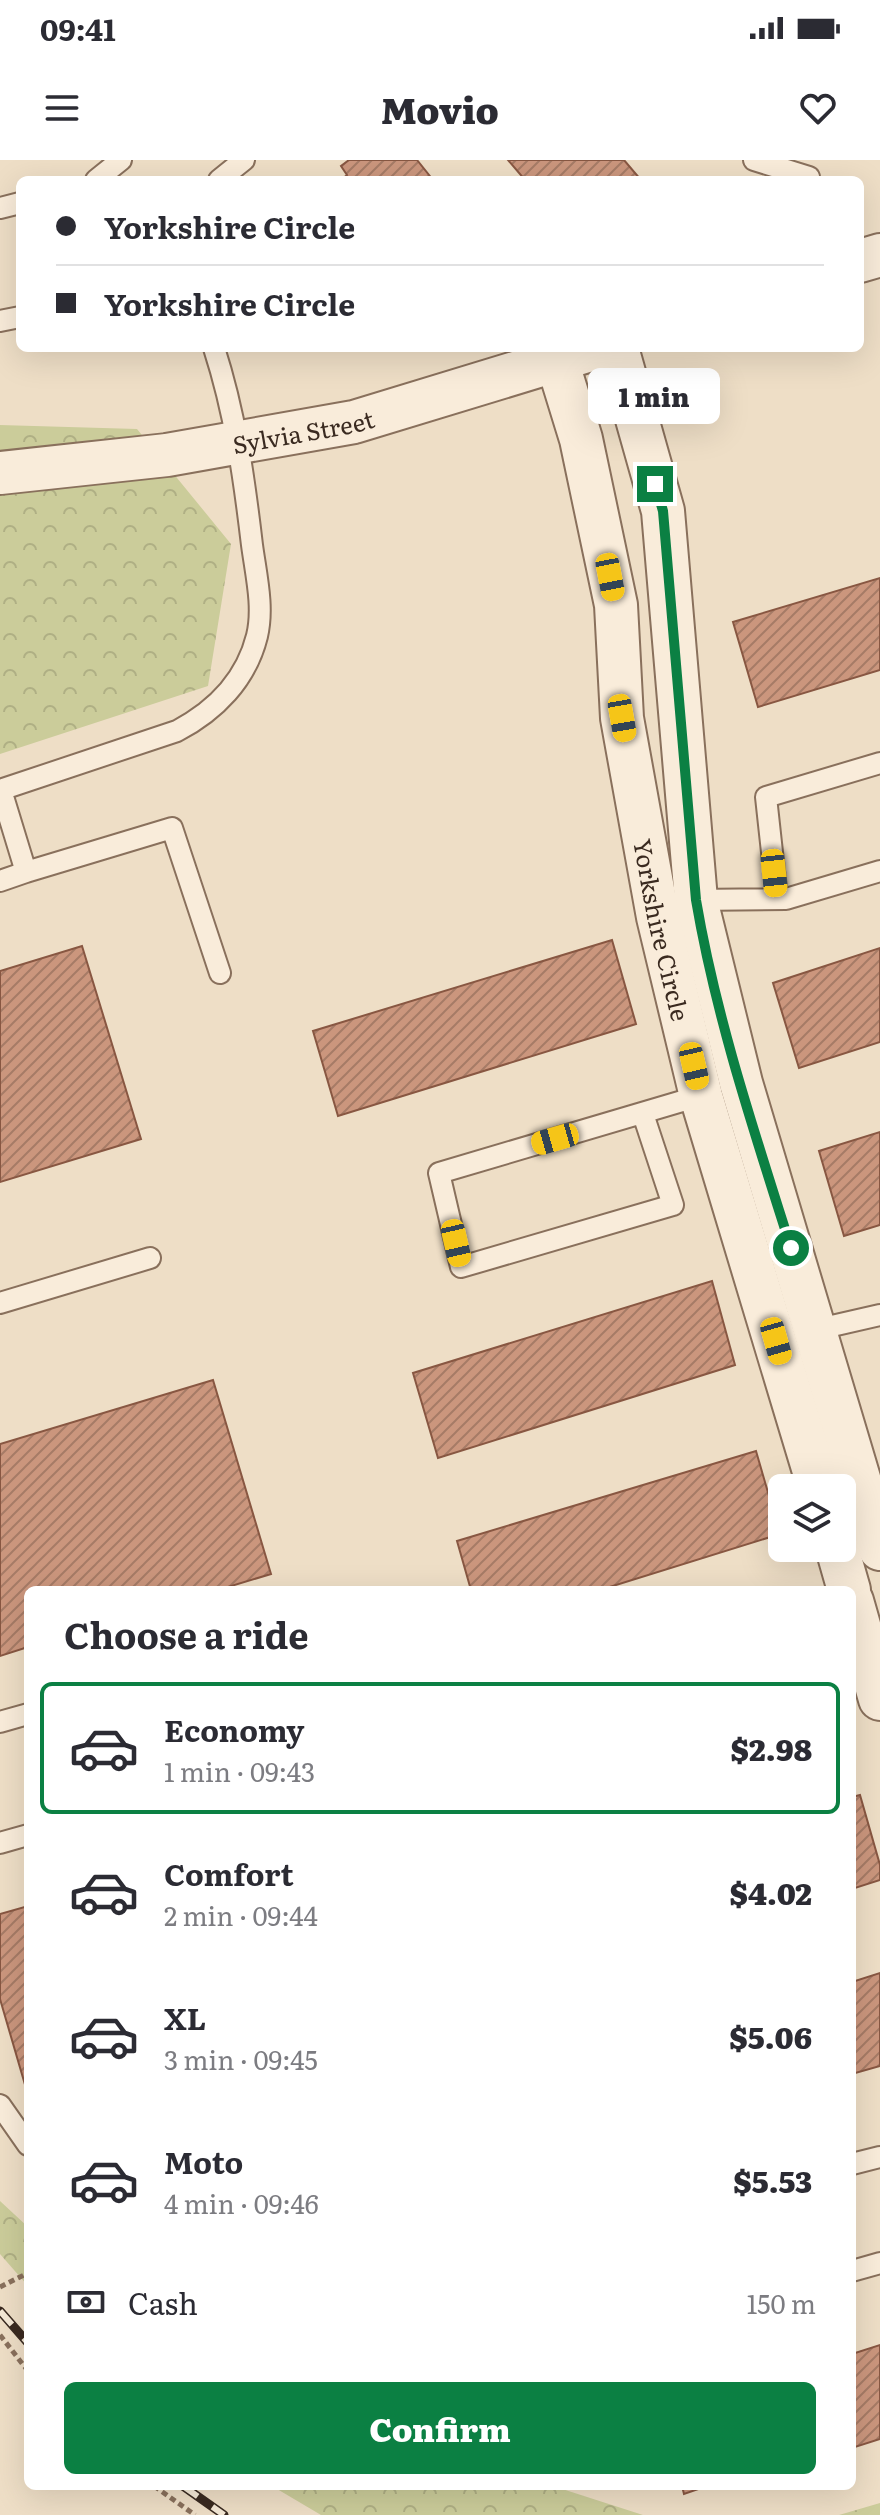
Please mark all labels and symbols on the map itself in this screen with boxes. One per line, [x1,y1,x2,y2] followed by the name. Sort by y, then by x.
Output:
[589,368,721,424] callout: 1 min
[230,399,378,461] street label: Sylvia Street
[637,466,673,502] route end
[594,551,626,603] car
[606,692,638,744] car
[627,836,700,1024] street label: Yorkshire Circle
[760,848,788,898] car
[677,1040,711,1092] car
[529,1121,581,1157] car
[439,1217,473,1269] car
[773,1230,809,1266] route start
[758,1315,794,1367] car

